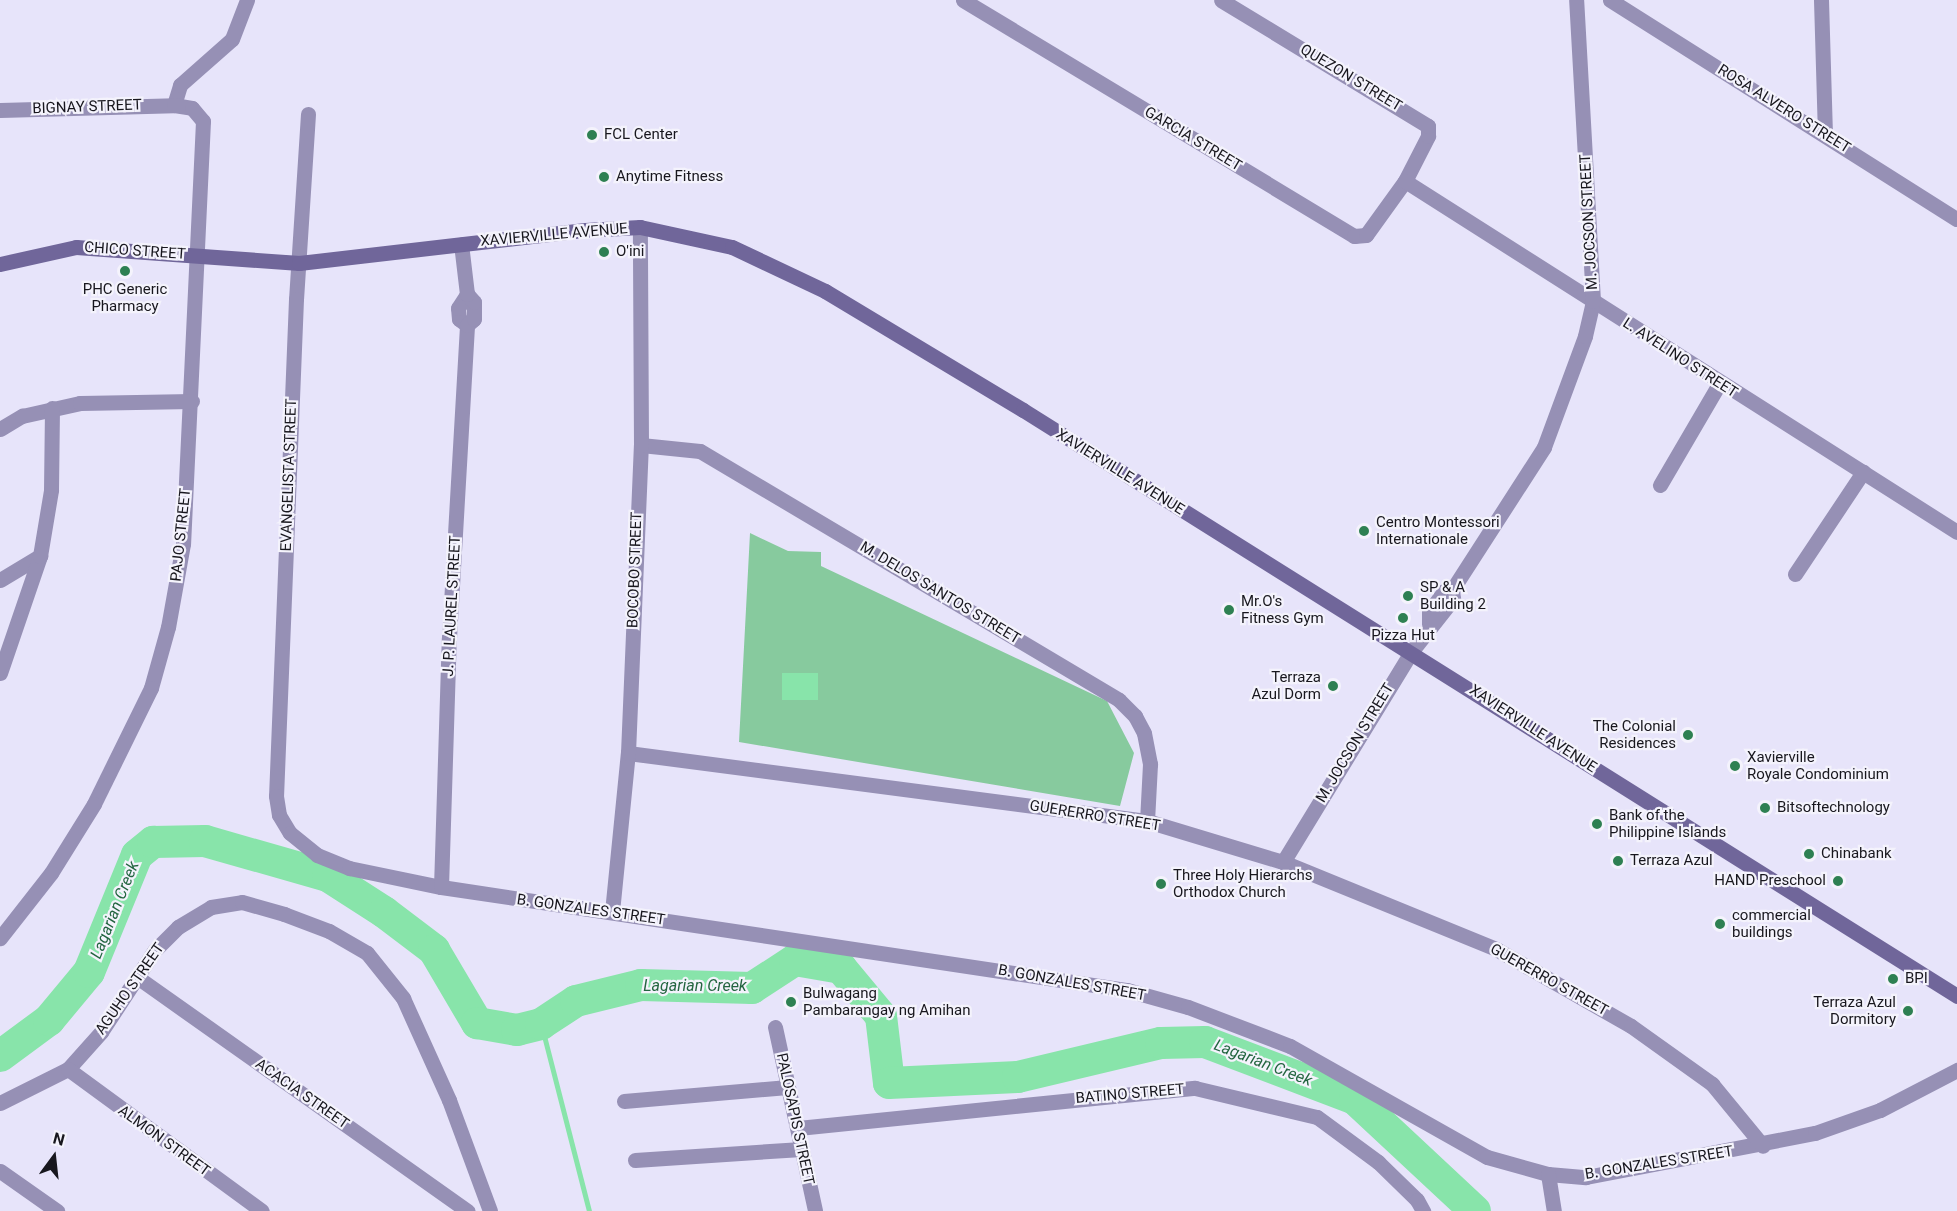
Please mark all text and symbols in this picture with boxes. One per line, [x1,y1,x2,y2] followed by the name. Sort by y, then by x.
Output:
[1297,41,1405,115] street label: QUEZON STREET
[1714,61,1854,157] street label: ROSA ALVERO STREET
[32,96,142,118] street label: BIGNAY STREET
[1141,103,1245,175] street label: GARCIA STREET
[604,126,678,144] place label: FCL Center
[585,128,599,142] marker: FCL Center
[1576,154,1602,290] street label: M. JOCSON STREET
[616,168,723,186] place label: Anytime Fitness
[597,170,611,184] marker: Anytime Fitness
[479,220,629,250] street label: XAVIERVILLE AVENUE
[84,238,186,264] street label: CHICO STREET
[616,243,645,261] place label: O'ini
[597,245,611,259] marker: O'ini
[118,264,132,278] marker: PHC Generic Pharmacy
[83,280,167,315] place label: PHC Generic Pharmacy
[1619,314,1741,402] street label: L. AVELINO STREET
[277,398,301,552] street label: EVANGELISTA STREET
[1052,425,1188,519] street label: XAVIERVILLE AVENUE
[167,487,195,583] street label: PAJO STREET
[624,512,646,628] street label: BOCOBO STREET
[1376,513,1500,548] place label: Centro Montessori Internationale
[1357,524,1371,538] marker: Centro Montessori Internationale
[439,535,465,677] street label: J. P. LAUREL STREET
[857,538,1023,648] street label: M. DELOS SANTOS STREET
[1420,578,1486,613] place label: SP & A Building 2
[1401,589,1415,603] marker: SP & A Building 2
[1241,592,1324,627] place label: Mr.O's Fitness Gym
[1222,603,1236,617] marker: Mr.O's Fitness Gym
[1396,611,1410,625] marker: Pizza Hut
[1371,627,1435,645] place label: Pizza Hut
[1251,668,1321,703] place label: Terraza Azul Dorm
[1326,679,1340,693] marker: Terraza Azul Dorm
[1312,680,1398,806] street label: M. JOCSON STREET
[1466,681,1600,777] street label: XAVIERVILLE AVENUE
[1593,717,1676,752] place label: The Colonial Residences
[1681,728,1695,742] marker: The Colonial Residences
[1747,748,1889,783] place label: Xavierville Royale Condominium
[1728,759,1742,773] marker: Xavierville Royale Condominium
[1028,797,1162,835] street label: GUERERRO STREET
[1777,799,1890,817] place label: Bitsoftechnology
[1758,801,1772,815] marker: Bitsoftechnology
[1609,806,1726,841] place label: Bank of the Philippine Islands
[1590,817,1604,831] marker: Bank of the Philippine Islands
[1821,845,1892,863] place label: Chinabank
[1802,847,1816,861] marker: Chinabank
[1630,852,1713,870] place label: Terraza Azul
[1611,854,1625,868] marker: Terraza Azul
[87,858,143,962] water label: Lagarian Creek
[1173,866,1313,901] place label: Three Holy Hierarchs Orthodox Church
[1714,872,1826,890] place label: HAND Preschool
[1831,874,1845,888] marker: HAND Preschool
[1154,877,1168,891] marker: Three Holy Hierarchs Orthodox Church
[516,891,666,929] street label: B. GONZALES STREET
[1732,906,1811,941] place label: commercial buildings
[1713,917,1727,931] marker: commercial buildings
[92,940,168,1038] street label: AGUHO STREET
[1487,940,1611,1020] street label: GUERERRO STREET
[997,961,1147,1005] street label: B. GONZALES STREET
[1905,970,1928,988] place label: BPI
[1886,972,1900,986] marker: BPI
[643,976,747,996] water label: Lagarian Creek
[803,984,971,1019] place label: Bulwagang Pambarangay ng Amihan
[1813,993,1896,1028] place label: Terraza Azul Dormitory
[784,995,798,1009] marker: Bulwagang Pambarangay ng Amihan
[1901,1004,1915,1018] marker: Terraza Azul Dormitory
[1211,1035,1315,1091] water label: Lagarian Creek
[772,1051,818,1187] street label: PALOSAPIS STREET
[252,1055,352,1133] street label: ACACIA STREET
[1075,1080,1185,1108] street label: BATINO STREET
[115,1102,213,1180] street label: ALMON STREET
[24,1127,84,1187] north arrow
[51,1128,67,1150] text: N
[1584,1142,1734,1184] street label: B. GONZALES STREET

